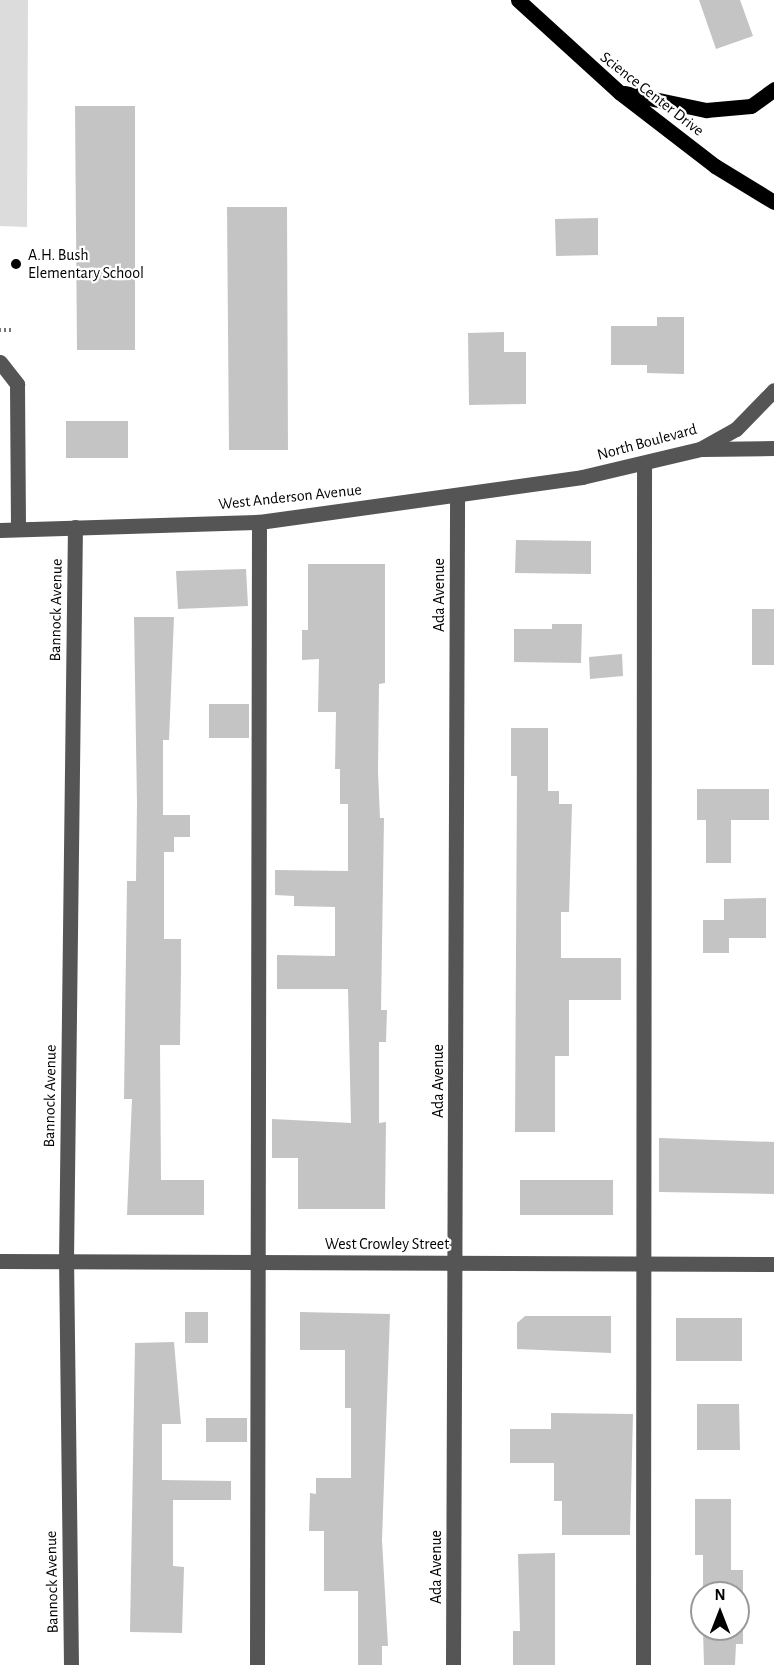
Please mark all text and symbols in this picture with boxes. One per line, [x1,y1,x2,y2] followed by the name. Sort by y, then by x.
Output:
[596,48,708,140] street label: Science Center Drive
[28,245,144,283] place label: A.H. Bush Elementary School
[9,257,23,271] marker: A.H. Bush Elementary School
[595,419,699,465] street label: North Boulevard
[217,480,363,514] street label: West Anderson Avenue
[46,558,66,662] street label: Bannock Avenue
[429,558,449,632] street label: Ada Avenue
[40,1044,60,1148] street label: Bannock Avenue
[428,1044,448,1118] street label: Ada Avenue
[325,1234,449,1254] street label: West Crowley Street
[42,1530,62,1634] street label: Bannock Avenue
[426,1530,446,1604] street label: Ada Avenue
[690,1581,750,1641] north arrow
[714,1587,726,1603] text: N

